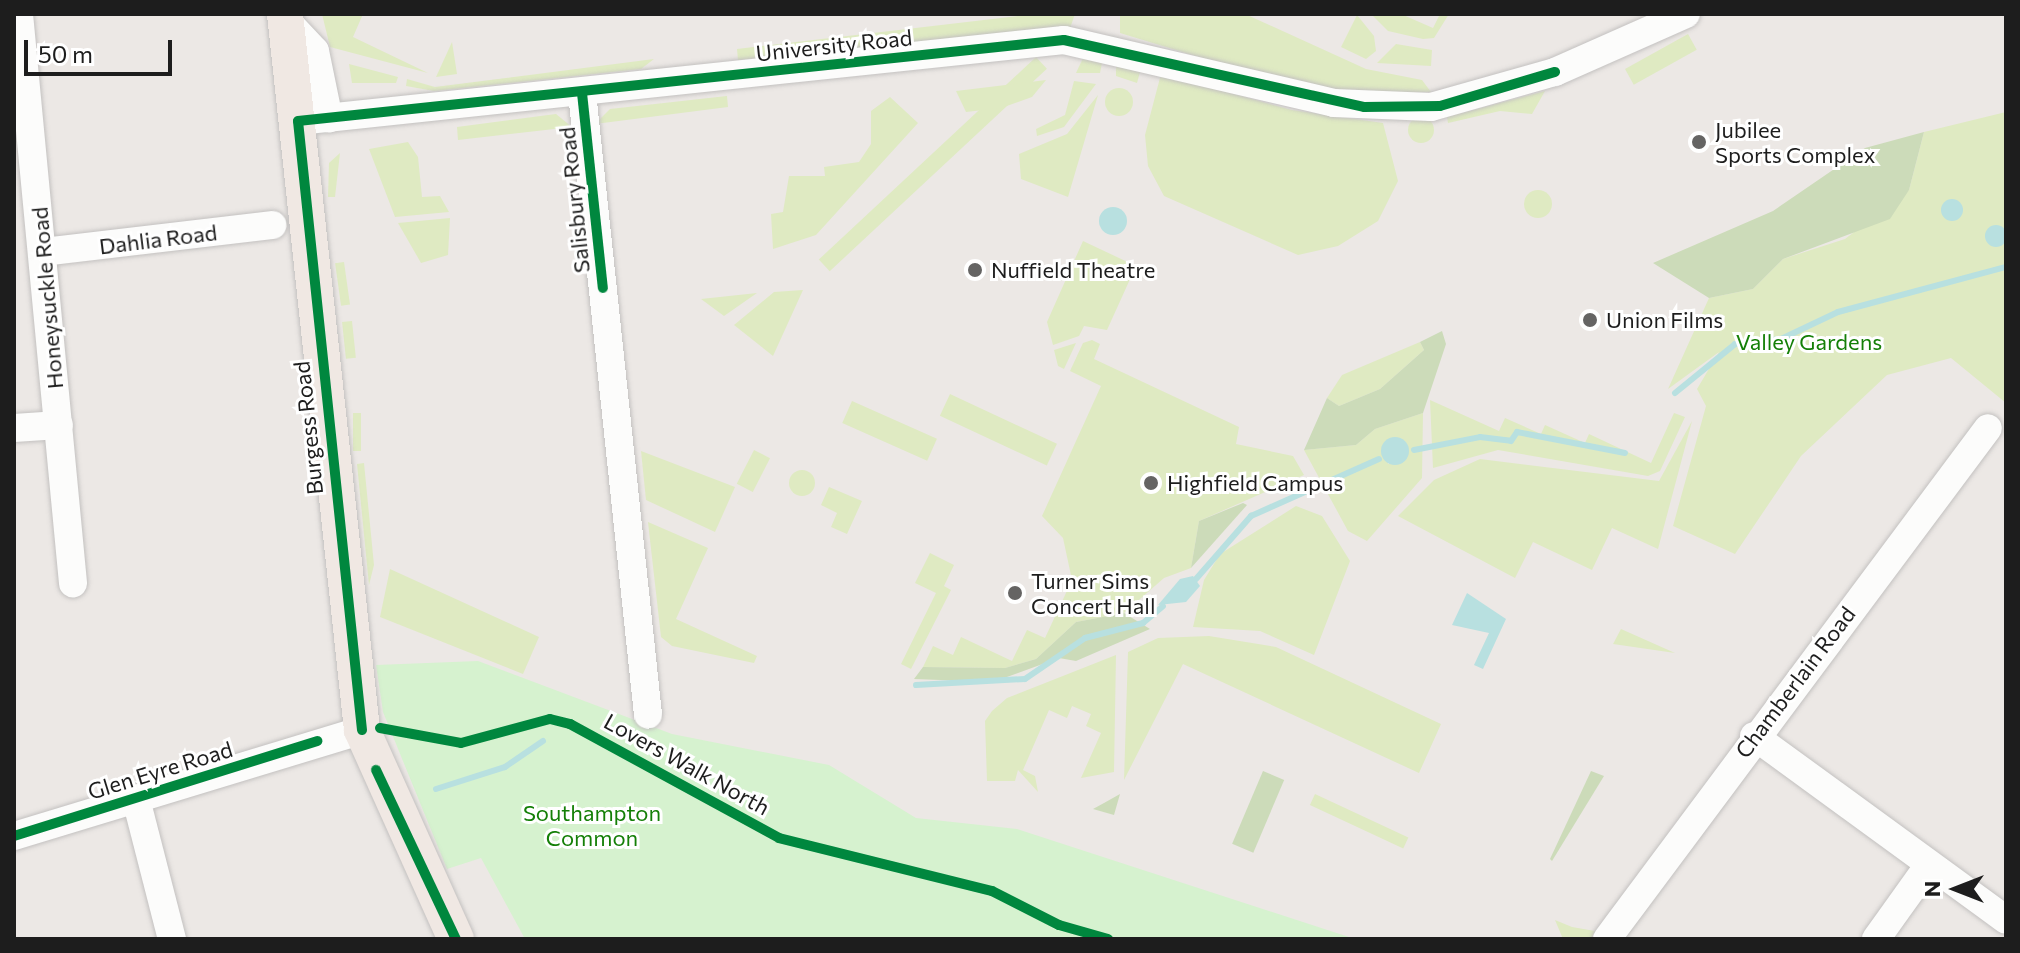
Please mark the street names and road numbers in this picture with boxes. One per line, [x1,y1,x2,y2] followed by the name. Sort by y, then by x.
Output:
[755,24,913,66] street label: University Road
[553,126,595,274] street label: Salisbury Road
[26,206,68,390] street label: Honeysuckle Road
[98,219,218,259] street label: Dahlia Road
[288,360,328,496] street label: Burgess Road
[1729,601,1861,763] street label: Chamberlain Road
[600,708,774,820] street label: Lovers Walk North
[84,735,236,805] street label: Glen Eyre Road

